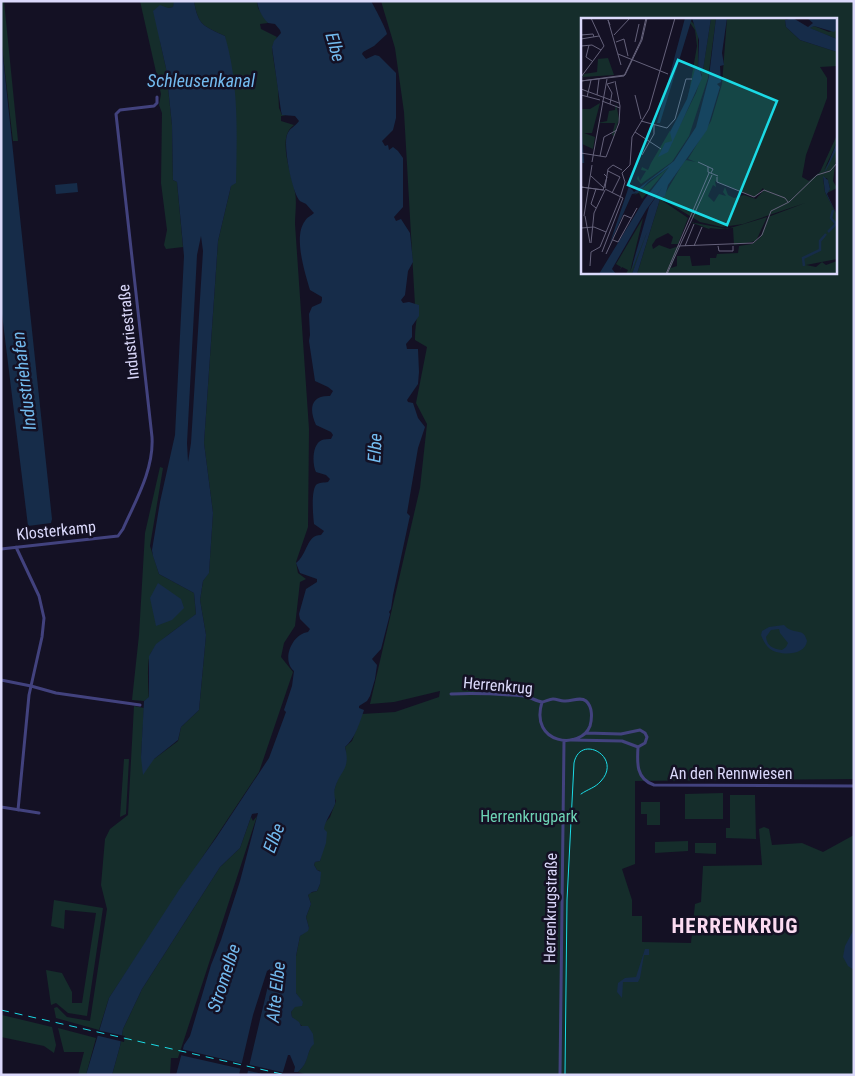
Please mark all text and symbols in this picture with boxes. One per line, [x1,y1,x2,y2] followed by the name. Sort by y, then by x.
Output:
[581,18,838,274] inset map
[321,30,350,64] water label: Elbe
[147,70,256,91] water label: Schleusenkanal
[114,283,143,380] street label: Industriestraße
[7,330,40,432] water label: Industriehafen
[363,433,386,463] water label: Elbe
[15,517,97,544] street label: Klosterkamp
[462,673,534,698] street label: Herrenkrug
[669,764,793,783] street label: An den Rennwiesen
[480,807,579,826] park label: Herrenkrugpark
[258,820,289,855] water label: Elbe
[540,853,561,963] street label: Herrenkrugstraße
[671,914,799,938] district label: HERRENKRUG
[203,941,244,1015] water label: Stromelbe
[262,961,289,1024] water label: Alte Elbe

